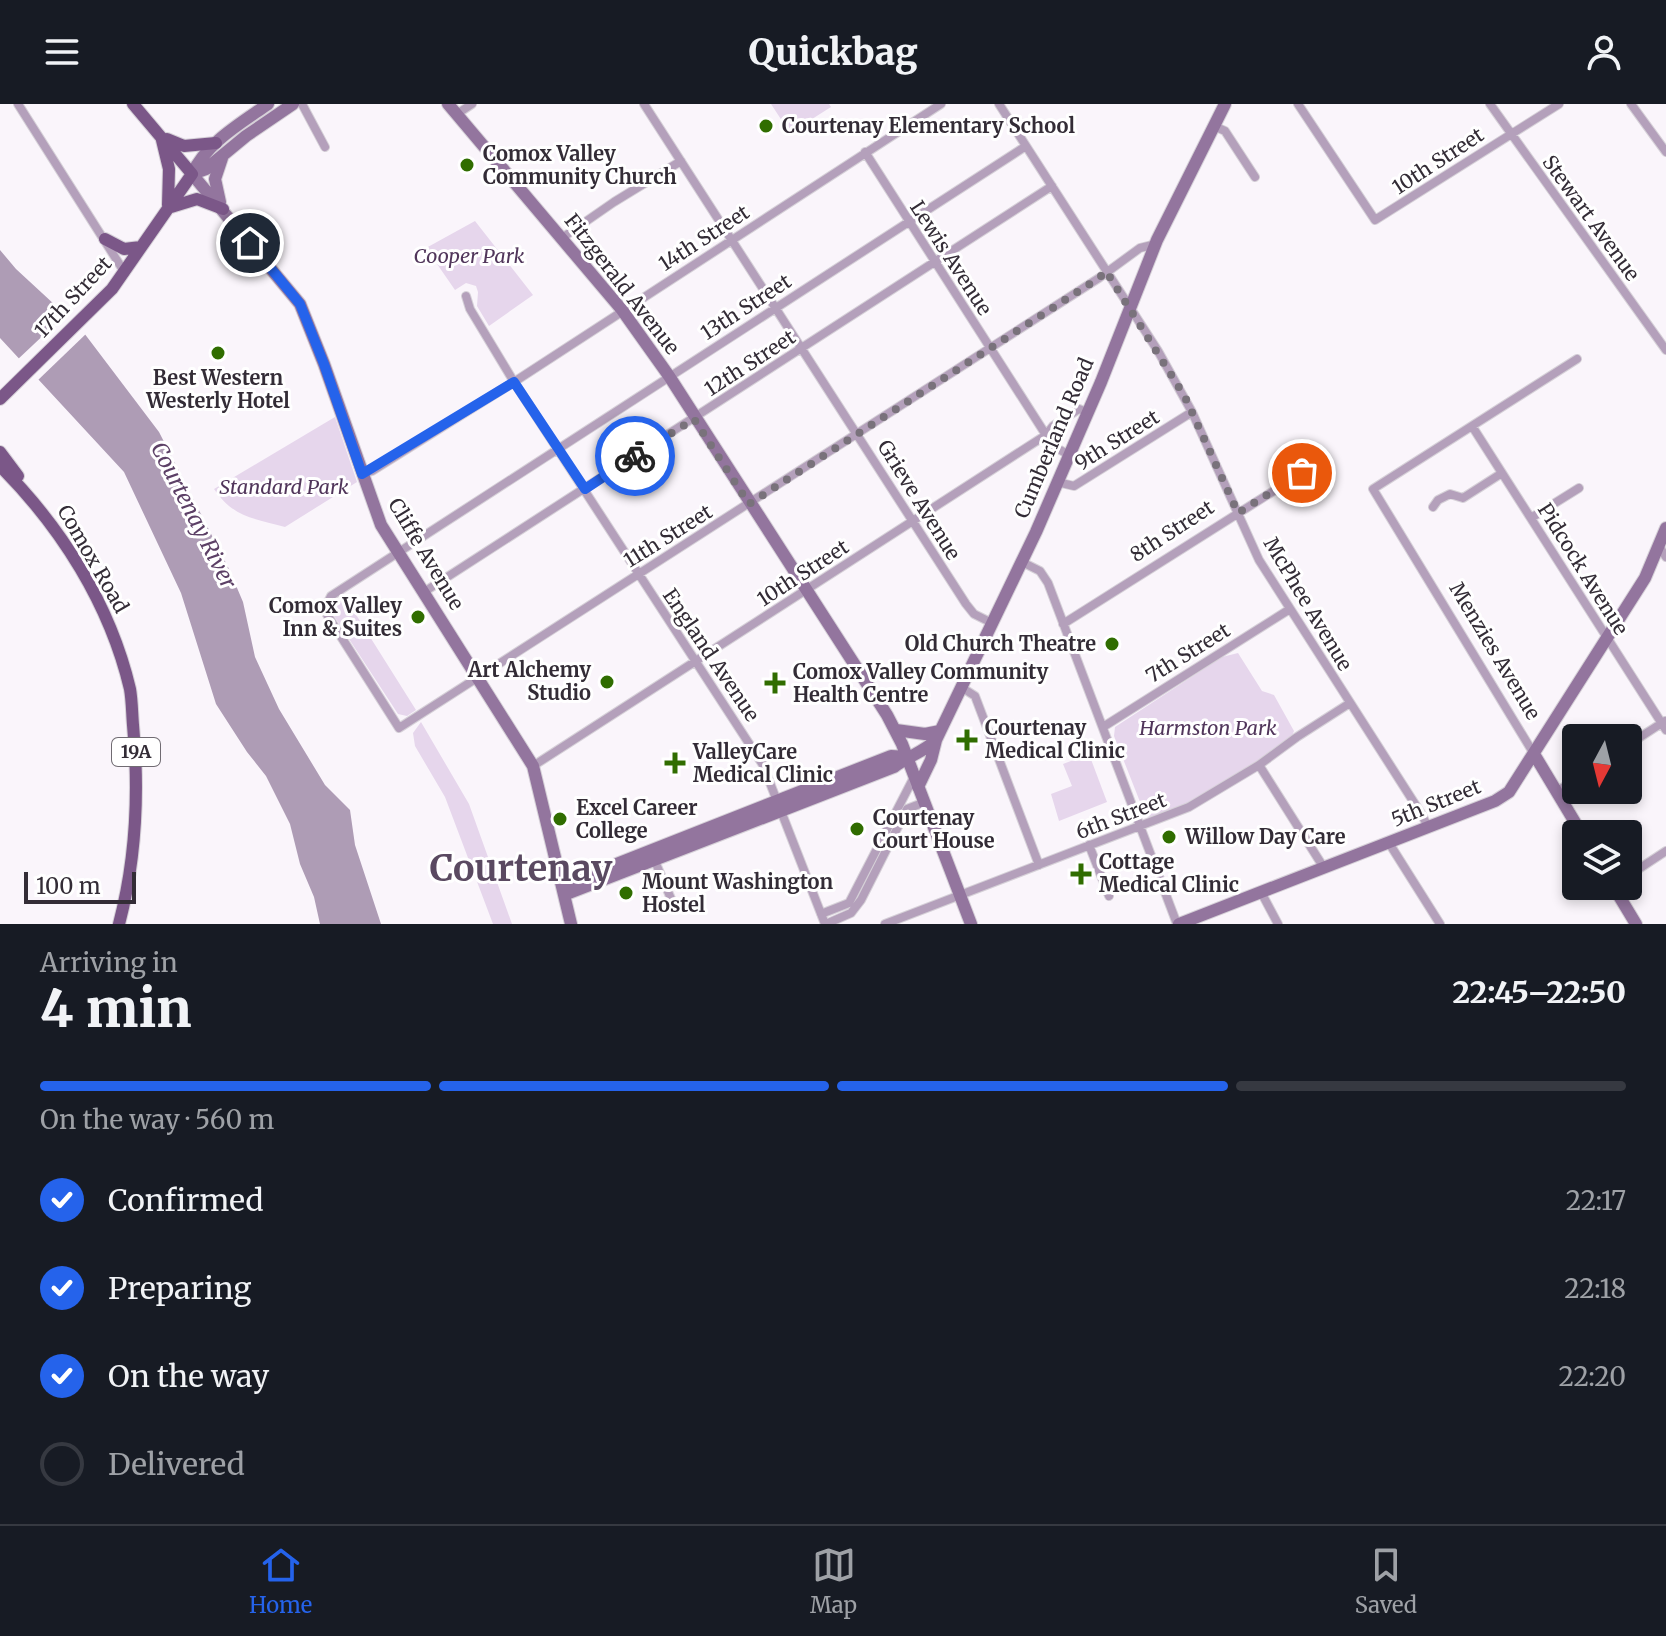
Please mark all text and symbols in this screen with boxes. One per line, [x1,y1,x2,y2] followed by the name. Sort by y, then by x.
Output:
[40,30,84,74] icon: menu
[748,30,918,75] text: Quickbag
[1582,30,1626,74] icon: person
[782,113,1075,138] place label: Courtenay Elementary School
[757,117,775,135] marker: Courtenay Elementary School
[1387,122,1488,199] street label: 10th Street
[483,141,677,189] place label: Comox Valley Community Church
[1537,150,1645,285] street label: Stewart Avenue
[458,156,476,174] marker: Comox Valley Community Church
[905,196,998,320] street label: Lewis Avenue
[654,199,754,276] street label: 14th Street
[560,208,685,359] street label: Fitzgerald Avenue
[216,209,284,277] pin
[228,221,272,265] icon: home
[414,243,525,268] park label: Cooper Park
[29,251,117,342] street label: 17th Street
[696,268,796,345] street label: 13th Street
[700,324,800,401] street label: 12th Street
[209,344,227,362] marker: Best Western Westerly Hotel
[1008,354,1099,522] street label: Cumberland Road
[145,365,290,413] place label: Best Western Westerly Hotel
[1070,404,1164,475] street label: 9th Street
[595,416,675,496] courier
[613,434,657,478] icon: bike
[873,435,966,564] street label: Grieve Avenue
[145,437,244,594] water label: Courtenay River
[1268,439,1336,507] pin
[1280,451,1324,495] icon: bag
[219,474,349,499] park label: Standard Park
[383,493,470,614] street label: Cliffe Avenue
[1125,494,1218,567] street label: 8th Street
[619,498,717,573] street label: 11th Street
[1533,498,1634,639] street label: Pidcock Avenue
[52,500,134,617] street label: Comox Road
[1259,532,1358,675] street label: McPhee Avenue
[752,534,853,611] street label: 10th Street
[1445,577,1546,724] street label: Menzies Avenue
[658,584,765,726] street label: England Avenue
[269,593,402,641] place label: Comox Valley Inn & Suites
[409,608,427,626] marker: Comox Valley Inn & Suites
[1141,617,1234,688] street label: 7th Street
[905,631,1096,656] place label: Old Church Theatre
[1103,635,1121,653] marker: Old Church Theatre
[467,657,591,705] place label: Art Alchemy Studio
[793,659,1048,707] place label: Comox Valley Community Health Centre
[764,672,786,694] marker: Comox Valley Community Health Centre
[598,673,616,691] marker: Art Alchemy Studio
[985,715,1125,763] place label: Courtenay Medical Clinic
[1138,715,1277,740] park label: Harmston Park
[1562,724,1642,804] north arrow
[1562,724,1642,900] map controls
[956,729,978,751] marker: Courtenay Medical Clinic
[112,738,160,766] road number: 19A
[692,739,833,787] place label: ValleyCare Medical Clinic
[664,752,686,774] marker: ValleyCare Medical Clinic
[1388,773,1484,832] street label: 5th Street
[1072,787,1170,844] street label: 6th Street
[576,795,698,843] place label: Excel Career College
[873,805,995,853] place label: Courtenay Court House
[551,810,569,828] marker: Excel Career College
[848,820,866,838] marker: Courtenay Court House
[1562,820,1642,900] button: layers
[1184,824,1346,849] place label: Willow Day Care
[1160,828,1178,846] marker: Willow Day Care
[430,846,613,891] district label: Courtenay
[1099,849,1239,897] place label: Cottage Medical Clinic
[1070,863,1092,885] marker: Cottage Medical Clinic
[24,868,136,904] scale bar
[642,869,833,917] place label: Mount Washington Hostel
[36,872,101,900] text: 100 m
[617,884,635,902] marker: Mount Washington Hostel
[40,946,178,979] text: Arriving in
[1453,973,1626,1011] text: 22:45–22:50
[40,976,192,1041] text: 4 min
[40,1103,274,1136] text: On the way · 560 m
[40,1178,84,1222] icon: check
[108,1181,263,1219] text: Confirmed
[1566,1184,1626,1217] text: 22:17
[40,1266,84,1310] icon: check
[108,1269,251,1307] text: Preparing
[1564,1272,1626,1305] text: 22:18
[40,1354,84,1398] icon: check
[108,1357,269,1395] text: On the way
[1559,1360,1626,1393] text: 22:20
[108,1445,245,1483] text: Delivered
[249,1543,312,1619] tab: Home
[810,1543,857,1619] tab: Map
[1355,1543,1417,1619] tab: Saved

